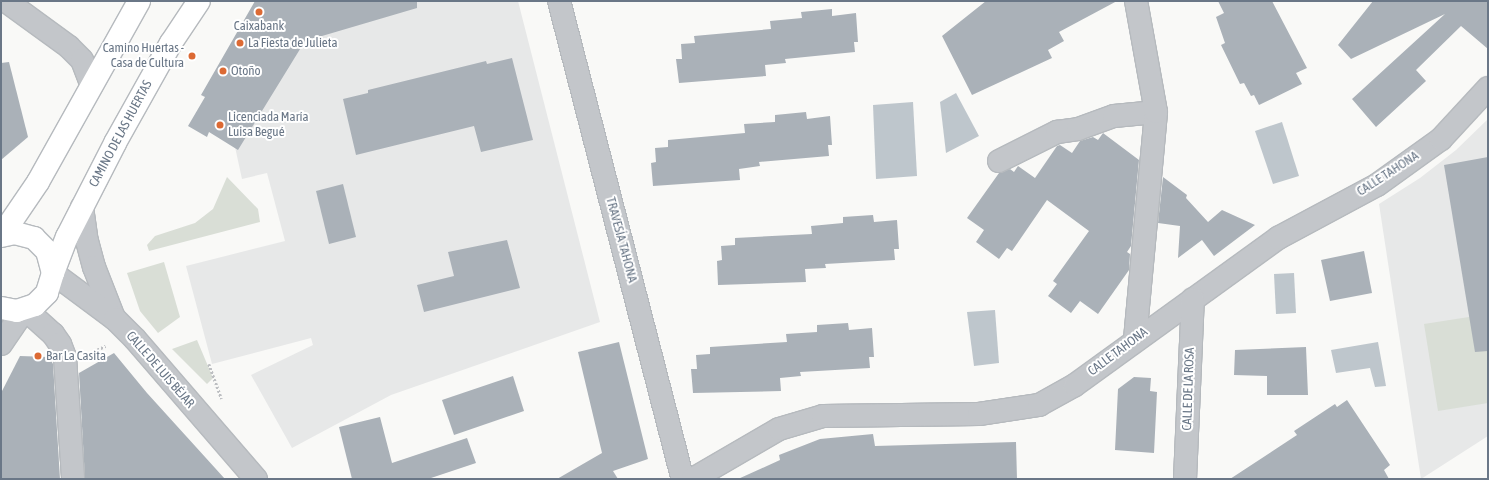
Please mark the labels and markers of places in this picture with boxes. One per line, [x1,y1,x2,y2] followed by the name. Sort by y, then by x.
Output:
[254,7,264,17] marker: Caixabank
[234,18,284,34] place label: Caixabank
[248,35,338,51] place label: La Fiesta de Julieta
[235,38,245,48] marker: La Fiesta de Julieta
[103,41,184,72] place label: Camino Huertas - Casa de Cultura
[187,51,197,61] marker: Camino Huertas - Casa de Cultura
[231,63,261,79] place label: Otoño
[218,66,228,76] marker: Otoño
[228,110,308,141] place label: Licenciada María Luisa Begué
[215,120,225,130] marker: Licenciada María Luisa Begué
[46,348,106,364] place label: Bar La Casita
[33,351,43,361] marker: Bar La Casita

